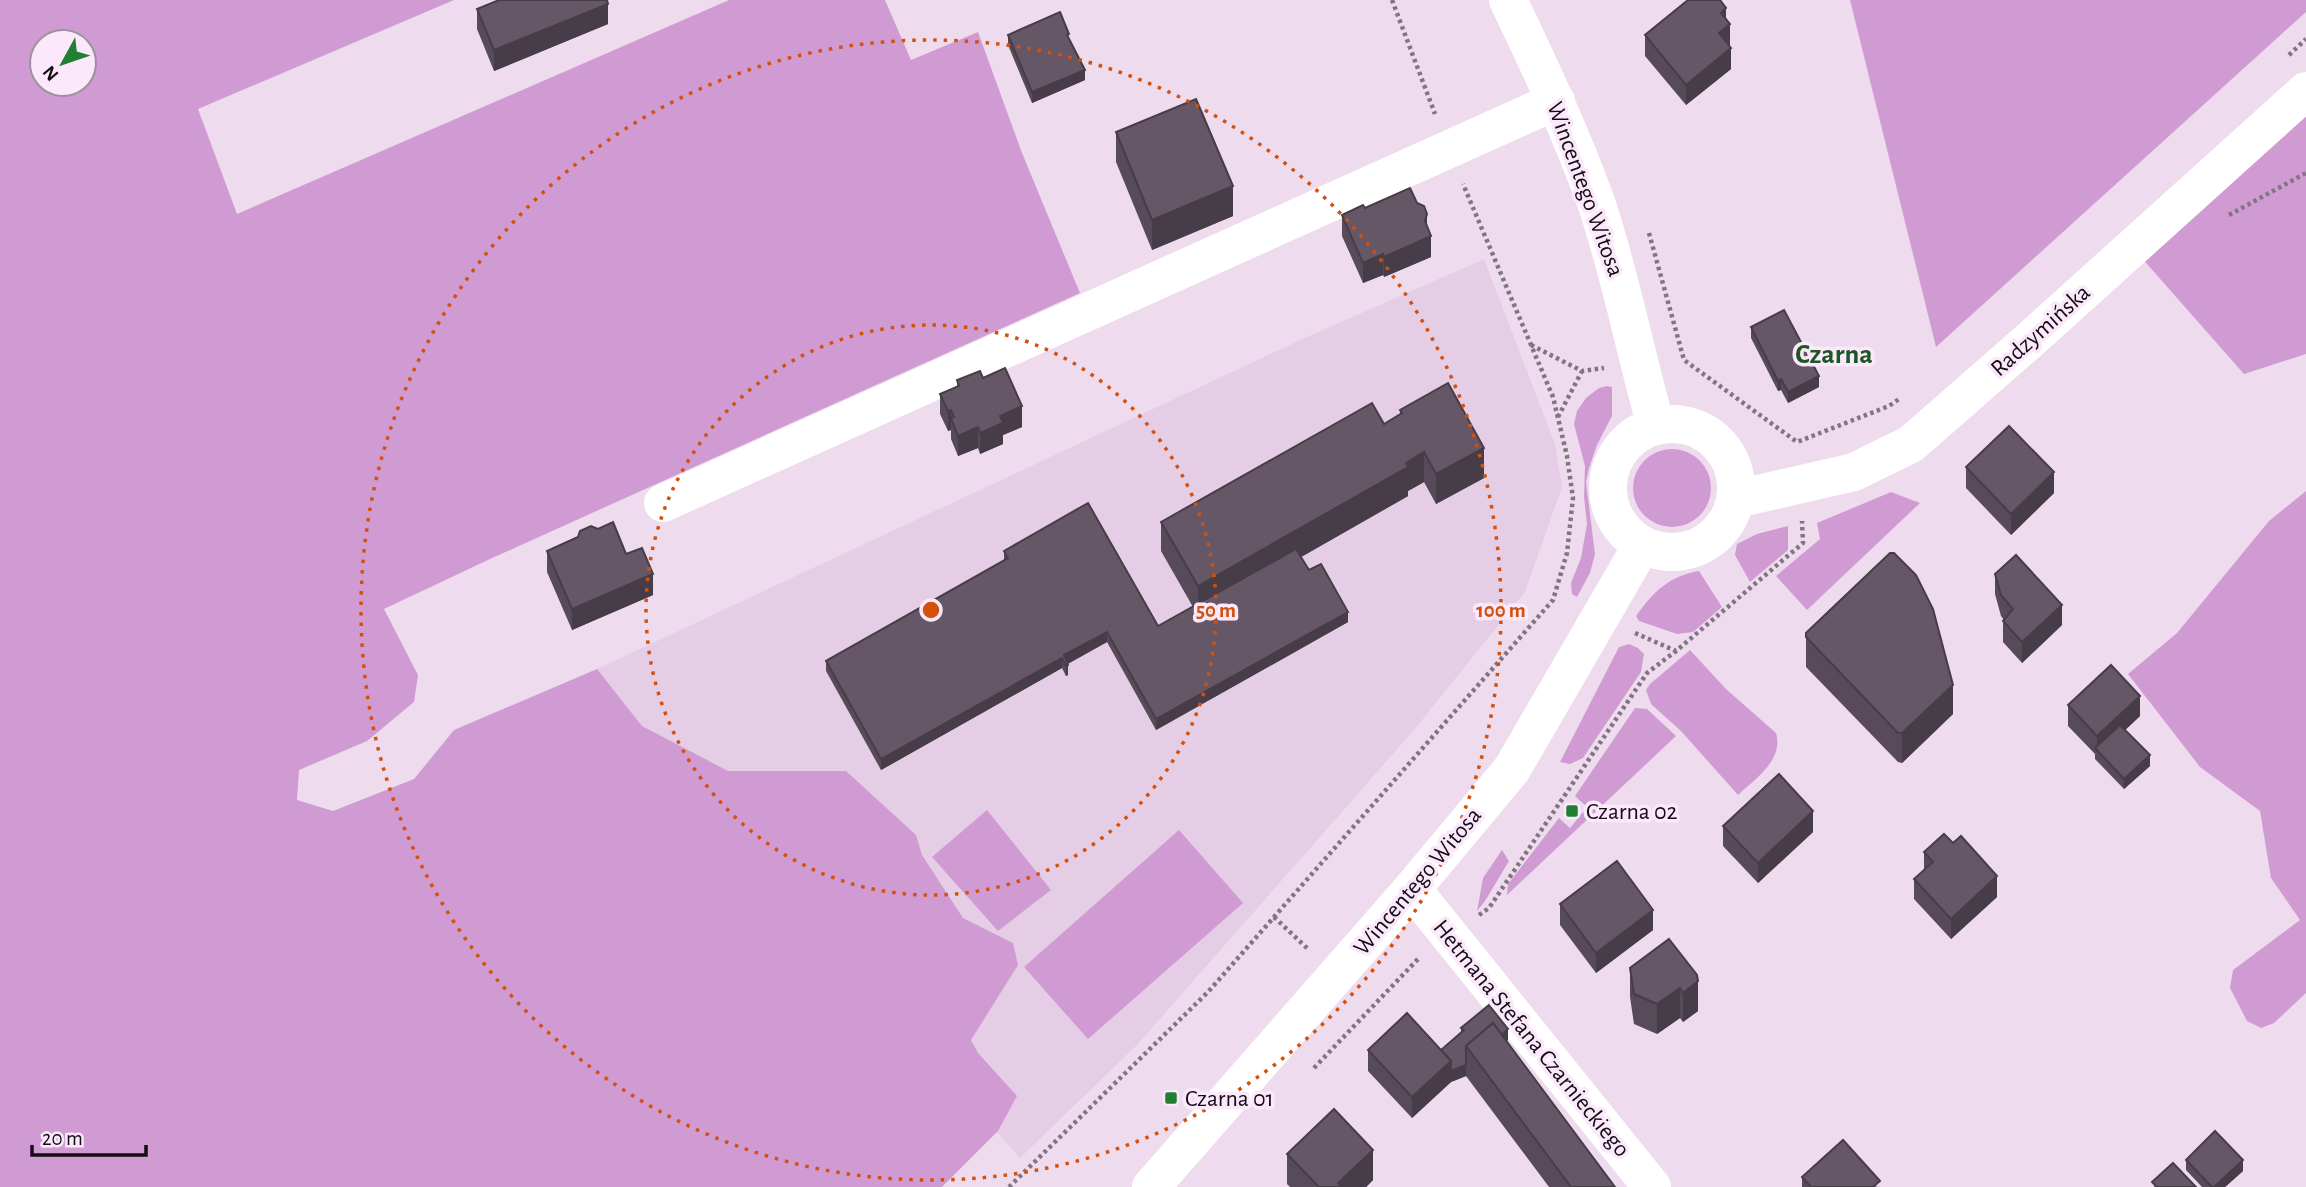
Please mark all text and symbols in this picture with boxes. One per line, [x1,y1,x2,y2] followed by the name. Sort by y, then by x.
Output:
[28,28,98,98] north arrow
[40,62,63,84] text: N
[1542,99,1628,280] street label: Wincentego Witosa
[1986,280,2095,381] street label: Radzymińska
[1795,341,1873,369] district label: Czarna
[919,598,943,622] centre of rings
[1196,600,1236,621] text: 50 m
[1476,600,1526,621] text: 100 m
[1586,800,1678,824] place label: Czarna 02
[1349,803,1486,960] street label: Wincentego Witosa
[1564,803,1580,819] marker: Czarna 02
[1428,916,1634,1162] street label: Hetmana Stefana Czarnieckiego
[1185,1087,1274,1111] place label: Czarna 01
[1163,1090,1179,1106] marker: Czarna 01
[32,1114,145,1158] scale bar
[42,1128,83,1149] text: 20 m

